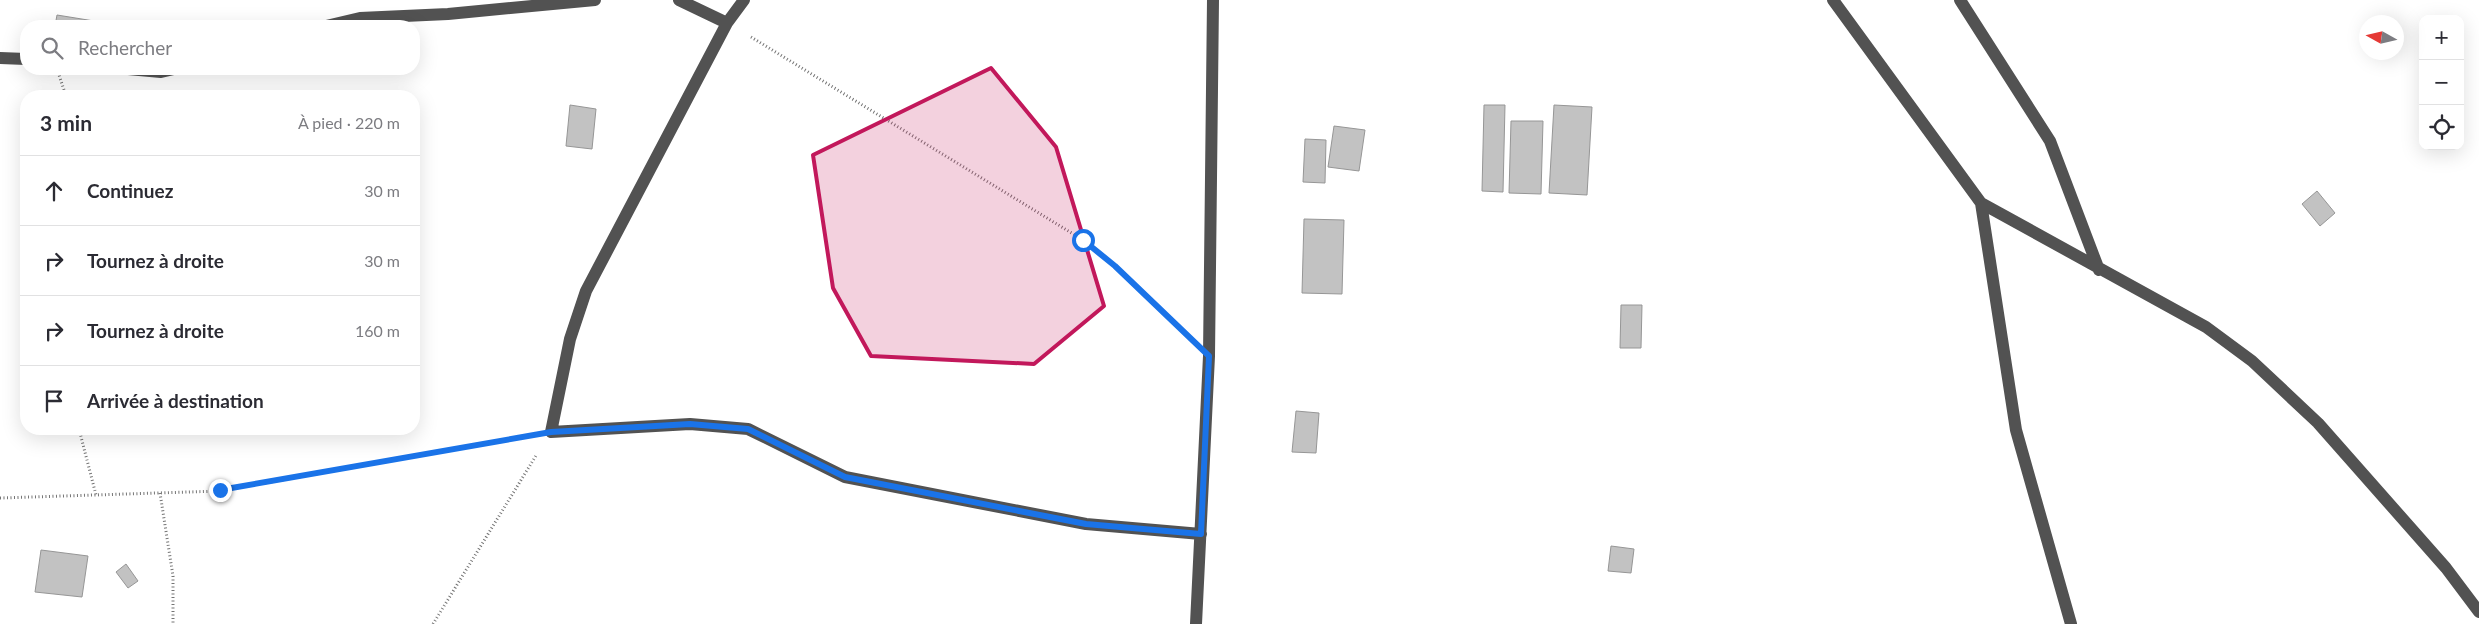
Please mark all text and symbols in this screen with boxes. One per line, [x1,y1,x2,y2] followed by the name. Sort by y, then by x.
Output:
[2359,15,2404,60] north arrow
[2419,15,2464,150] map controls
[2419,15,2464,60] button: +
[20,20,420,75] search box
[38,34,66,62] icon: search
[78,36,172,59] text: Rechercher
[2419,60,2464,105] button: −
[2419,105,2464,150] button: locate
[40,110,92,135] text: 3 min
[298,113,400,132] text: À pied · 220 m
[40,177,68,205] icon: ahead
[87,179,173,202] text: Continuez
[364,181,400,200] text: 30 m
[1072,229,1095,252] route start
[40,247,68,275] icon: right
[87,249,224,272] text: Tournez à droite
[364,251,400,270] text: 30 m
[40,317,68,345] icon: right
[87,319,224,342] text: Tournez à droite
[355,321,400,340] text: 160 m
[40,387,68,415] icon: arrive
[87,389,264,412] text: Arrivée à destination
[209,479,232,502] route end

